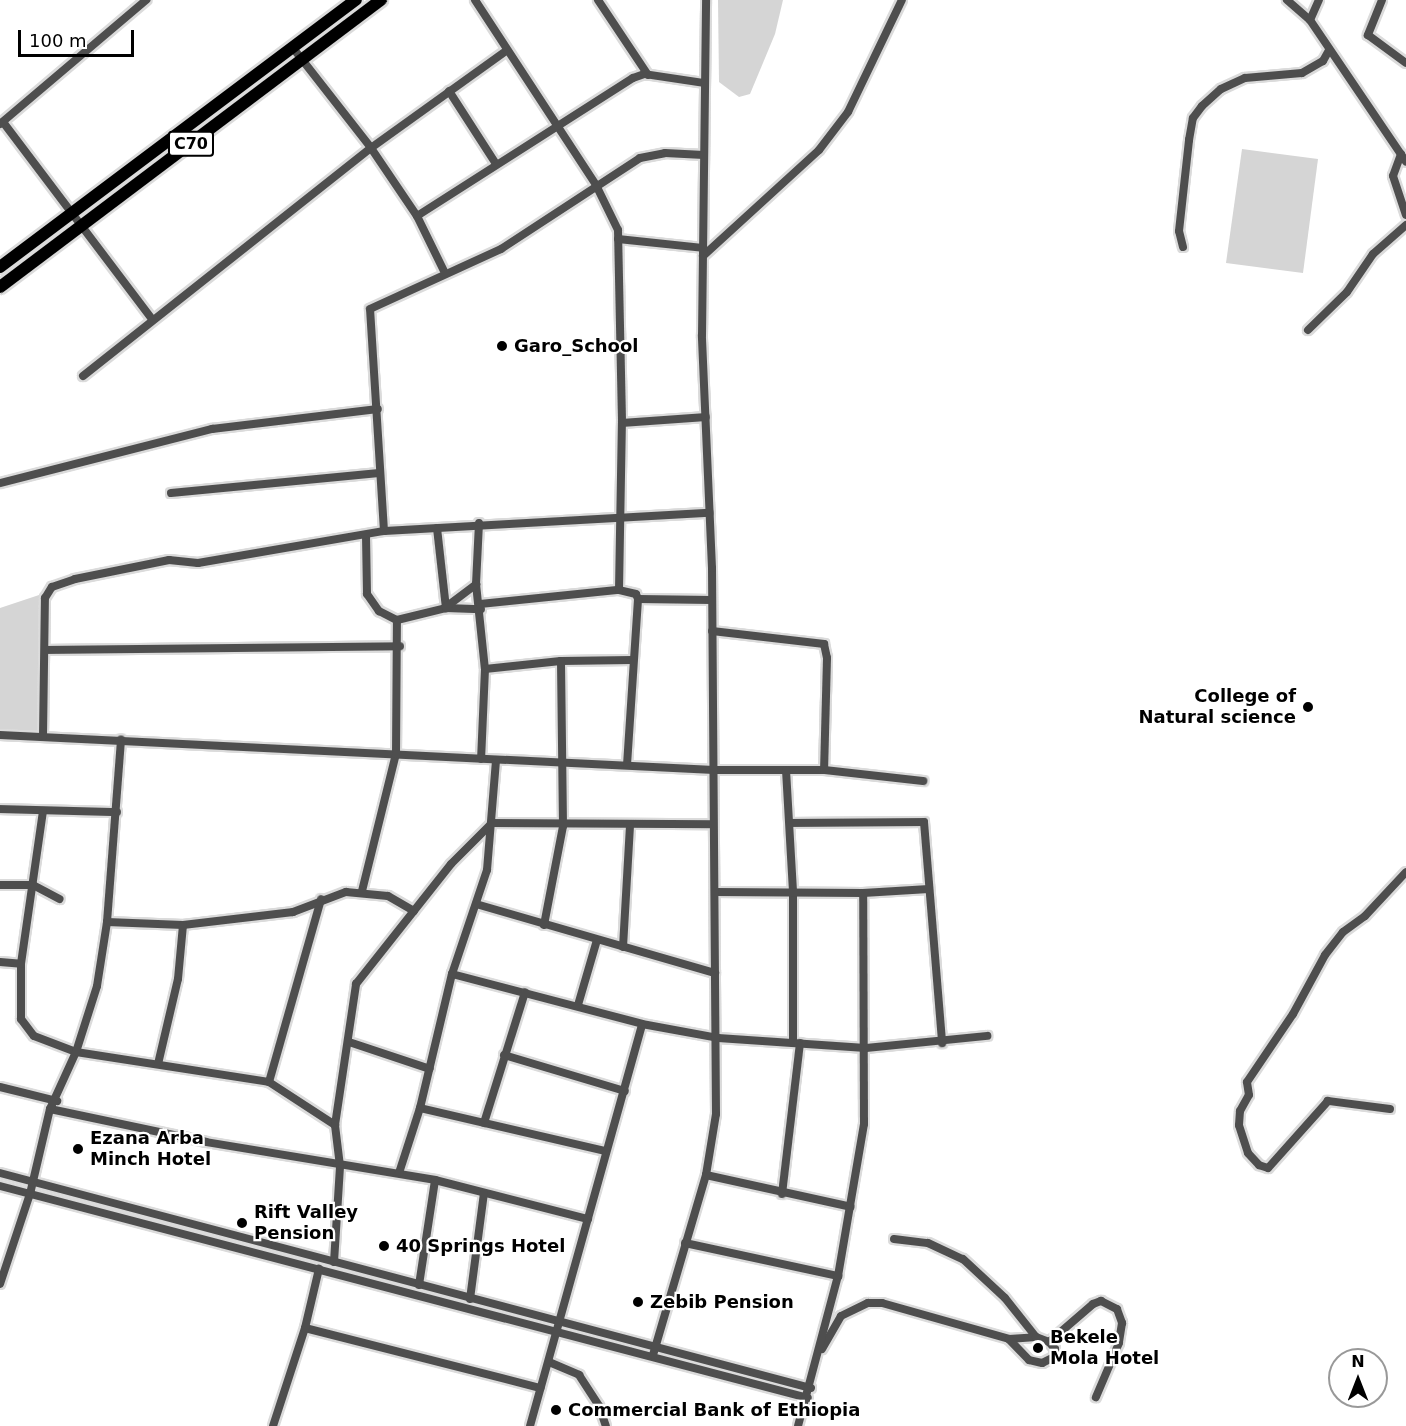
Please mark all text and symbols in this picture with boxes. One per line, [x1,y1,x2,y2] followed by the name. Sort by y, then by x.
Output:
[21,18,136,56] scale bar
[29,30,87,51] text: 100 m
[167,131,215,157] road number: C70
[514,335,639,357] place label: Garo_School
[495,339,509,353] marker: Garo_School
[1138,686,1296,728] place label: College of Natural science
[1301,700,1315,714] marker: College of Natural science
[90,1128,211,1170] place label: Ezana Arba Minch Hotel
[71,1142,85,1156] marker: Ezana Arba Minch Hotel
[254,1202,358,1244] place label: Rift Valley Pension
[235,1216,249,1230] marker: Rift Valley Pension
[396,1235,565,1257] place label: 40 Springs Hotel
[377,1239,391,1253] marker: 40 Springs Hotel
[650,1291,794,1313] place label: Zebib Pension
[631,1295,645,1309] marker: Zebib Pension
[1050,1327,1159,1370] place label: Bekele Mola Hotel
[1031,1341,1045,1355] marker: Bekele Mola Hotel
[1328,1348,1388,1408] north arrow
[1351,1352,1365,1371] text: N
[568,1399,860,1421] place label: Commercial Bank of Ethiopia
[549,1403,563,1417] marker: Commercial Bank of Ethiopia

